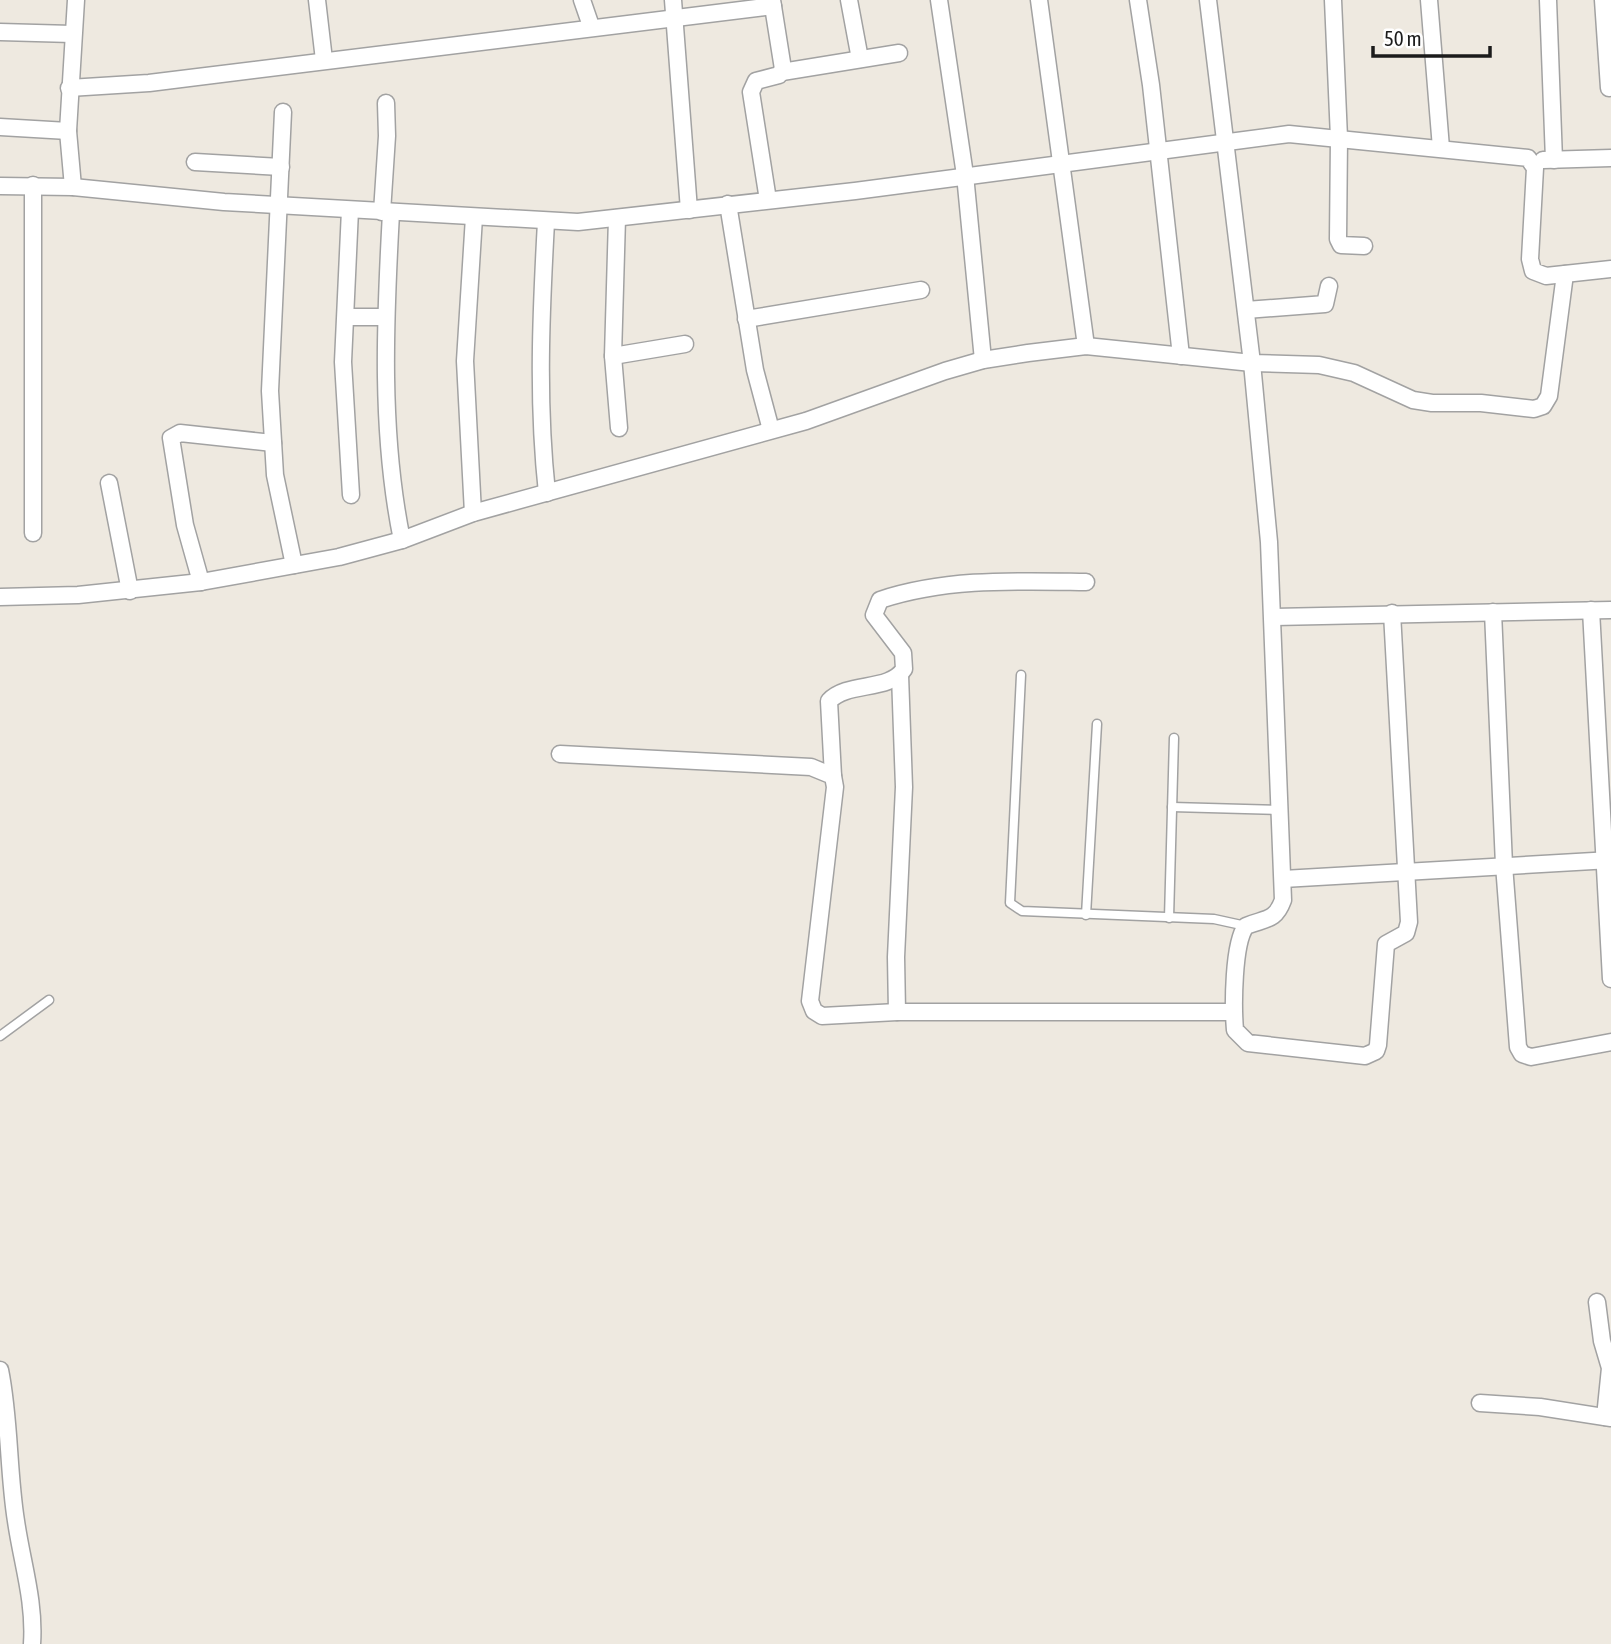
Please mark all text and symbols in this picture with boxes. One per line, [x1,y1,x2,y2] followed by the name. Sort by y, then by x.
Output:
[1373,14,1490,58] scale bar
[1384,26,1422,50] text: 50 m

